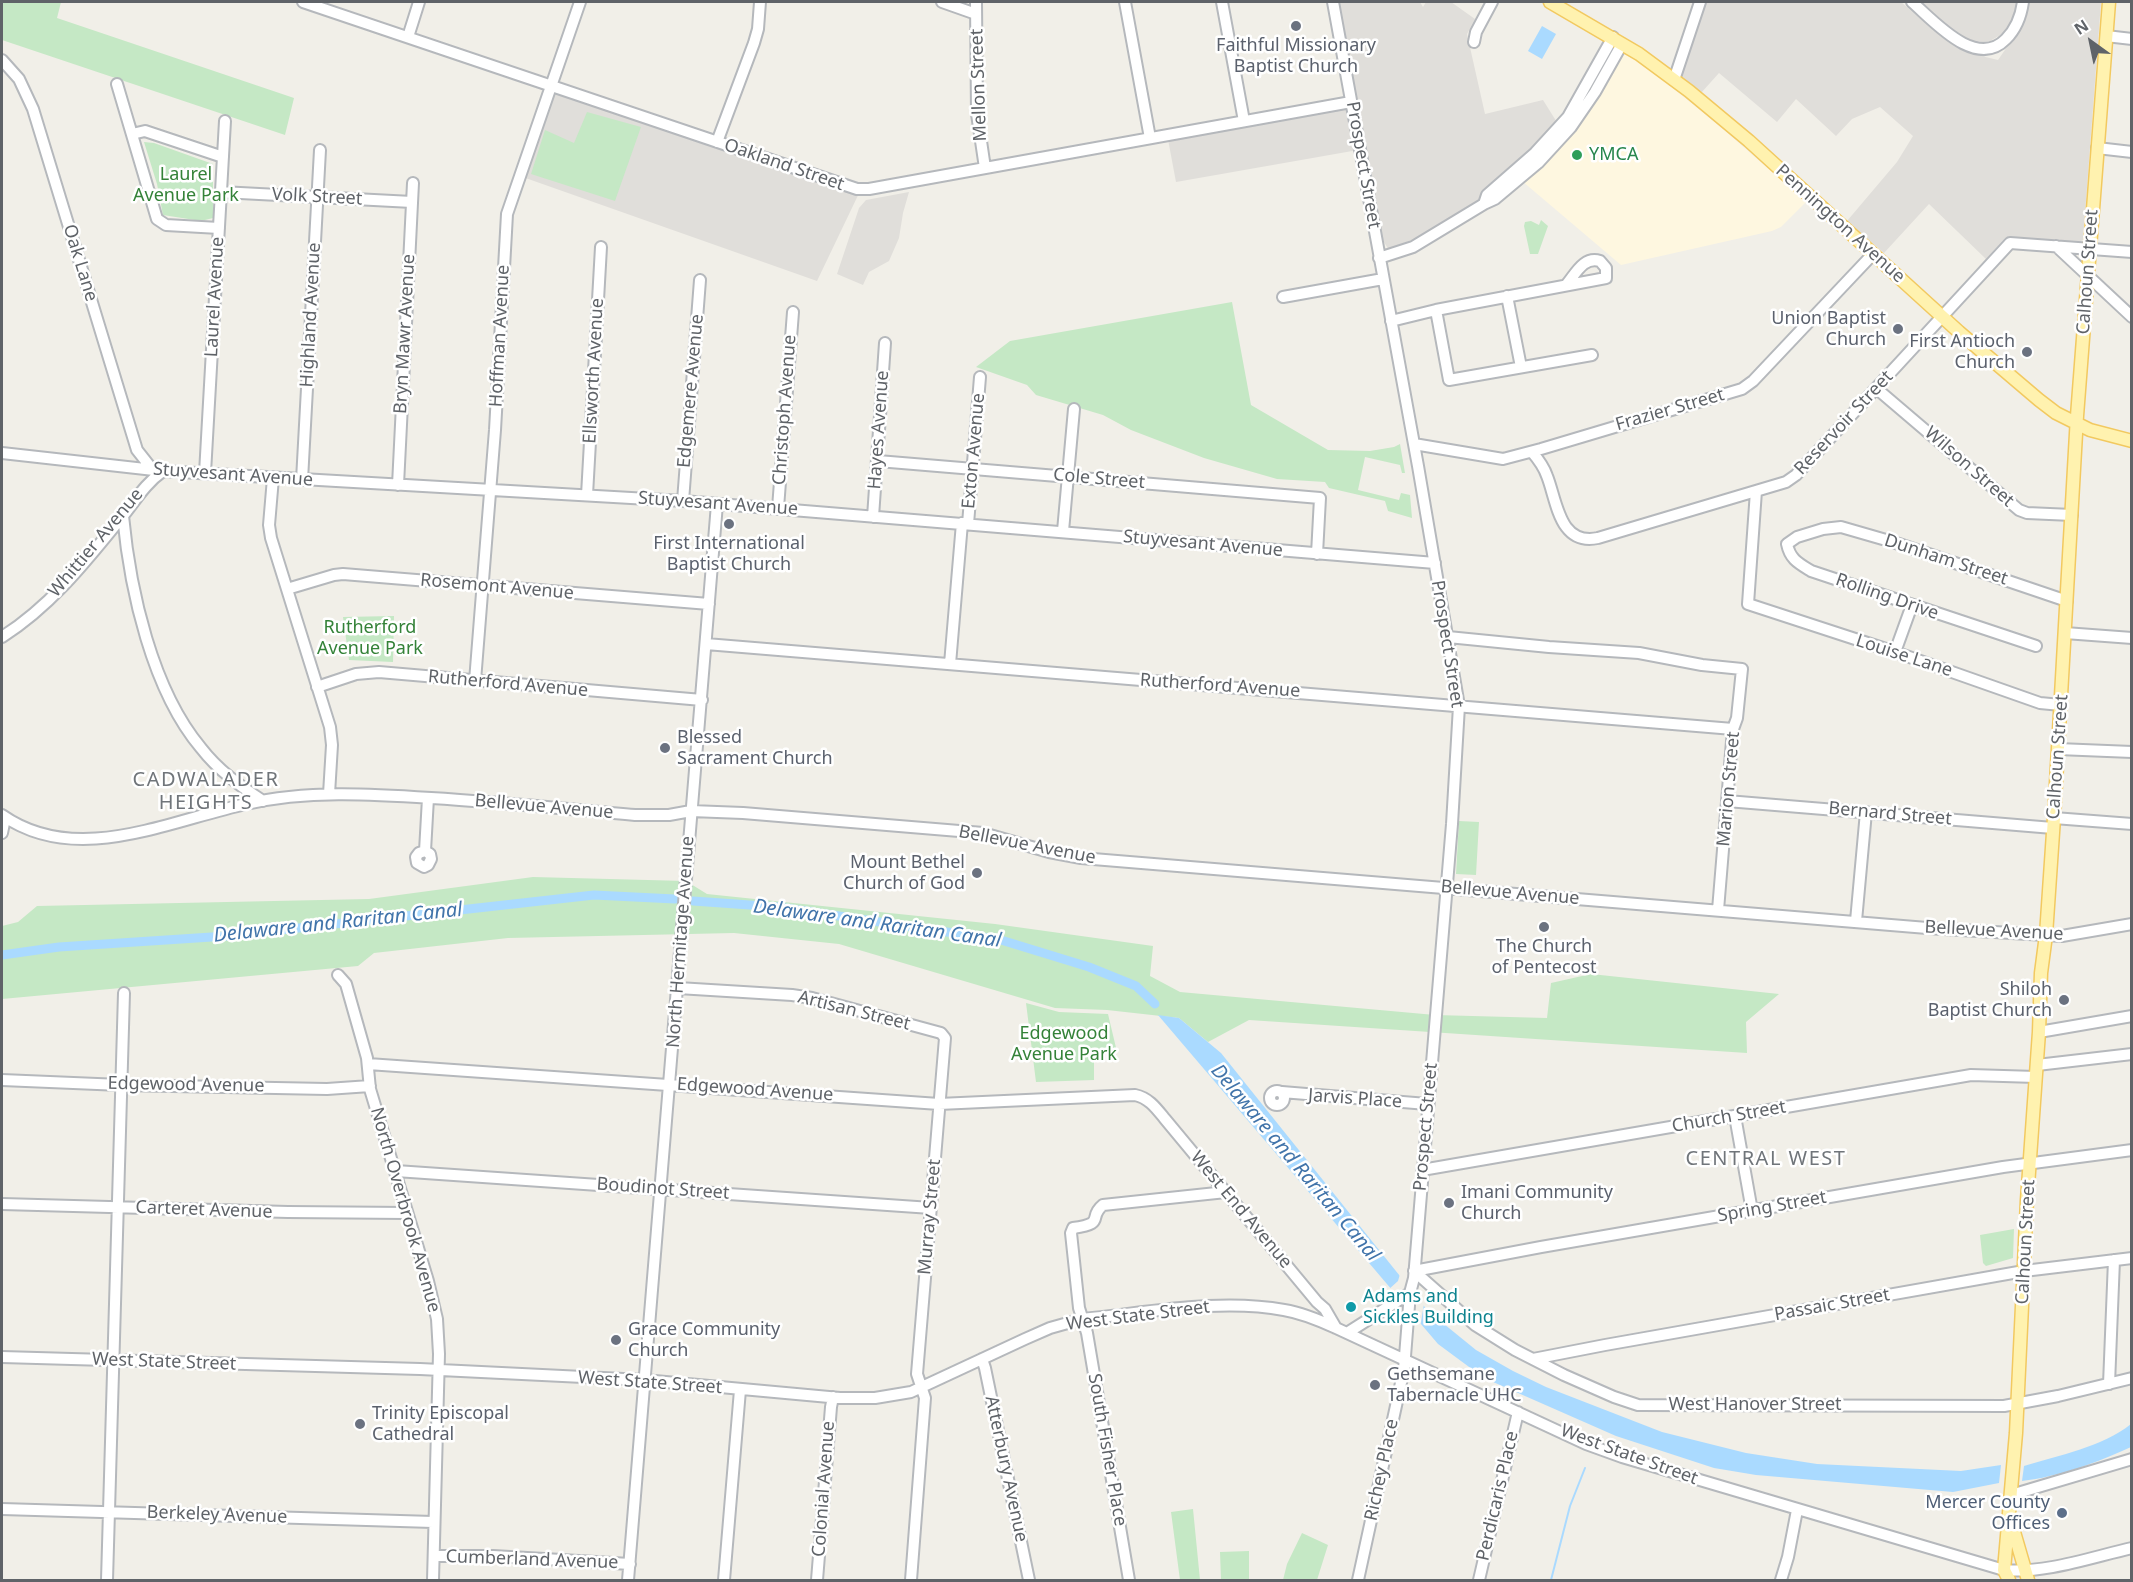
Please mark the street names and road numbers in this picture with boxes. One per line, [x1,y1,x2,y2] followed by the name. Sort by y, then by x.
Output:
[966,28,992,142] street label: Mellon Street
[1341,100,1385,230] street label: Prospect Street
[721,134,847,196] street label: Oakland Street
[1771,160,1909,288] street label: Pennington Avenue
[271,184,363,210] street label: Volk Street
[2073,209,2103,335] street label: Calhoun Street
[58,222,102,304] street label: Oak Lane
[201,236,229,358] street label: Laurel Avenue
[296,242,326,388] street label: Highland Avenue
[390,254,420,414] street label: Bryn Mawr Avenue
[485,264,515,408] street label: Hoffman Avenue
[579,298,609,444] street label: Ellsworth Avenue
[674,313,708,469] street label: Edgemere Avenue
[769,334,801,486] street label: Christoph Avenue
[1790,366,1898,480] street label: Reservoir Street
[864,370,894,490] street label: Hayes Avenue
[1613,384,1727,436] street label: Frazier Street
[958,392,990,510] street label: Exton Avenue
[1920,422,2018,512] street label: Wilson Street
[152,459,314,491] street label: Stuyvesant Avenue
[1052,464,1146,494] street label: Cole Street
[44,484,148,602] street label: Whittier Avenue
[637,488,799,520] street label: Stuyvesant Avenue
[1122,526,1284,562] street label: Stuyvesant Avenue
[1882,530,2010,590] street label: Dunham Street
[1833,569,1941,625] street label: Rolling Drive
[419,570,575,604] street label: Rosemont Avenue
[1426,579,1468,709] street label: Prospect Street
[1853,630,1955,682] street label: Louise Lane
[427,666,589,702] street label: Rutherford Avenue
[1139,670,1301,702] street label: Rutherford Avenue
[2043,694,2073,820] street label: Calhoun Street
[1713,731,1745,847] street label: Marion Street
[474,790,614,824] street label: Bellevue Avenue
[1827,798,1953,830] street label: Bernard Street
[957,821,1097,869] street label: Bellevue Avenue
[663,835,699,1049] street label: North Hermitage Avenue
[1440,876,1580,910] street label: Bellevue Avenue
[1924,917,2064,945] street label: Bellevue Avenue
[796,987,912,1035] street label: Artisan Street
[1410,1062,1442,1192] street label: Prospect Street
[107,1073,265,1097] street label: Edgewood Avenue
[676,1074,834,1106] street label: Edgewood Avenue
[1307,1085,1403,1113] street label: Jarvis Place
[1670,1096,1788,1138] street label: Church Street
[365,1105,445,1315] street label: North Overbrook Avenue
[1186,1147,1296,1273] street label: West End Avenue
[914,1158,946,1276] street label: Murray Street
[596,1174,730,1204] street label: Boudinot Street
[2012,1179,2040,1305] street label: Calhoun Street
[1716,1187,1828,1227] street label: Spring Street
[135,1197,273,1223] street label: Carteret Avenue
[1773,1284,1891,1326] street label: Passaic Street
[1065,1296,1211,1336] street label: West State Street
[91,1349,237,1375] street label: West State Street
[577,1367,723,1399] street label: West State Street
[1083,1372,1131,1528] street label: South Fisher Place
[980,1394,1032,1544] street label: Atterbury Avenue
[1668,1394,1842,1416] street label: West Hanover Street
[1361,1417,1403,1523] street label: Richey Place
[808,1420,840,1558] street label: Colonial Avenue
[1557,1420,1701,1490] street label: West State Street
[1473,1429,1523,1563] street label: Perdicaris Place
[146,1502,288,1528] street label: Berkeley Avenue
[445,1546,619,1574] street label: Cumberland Avenue

